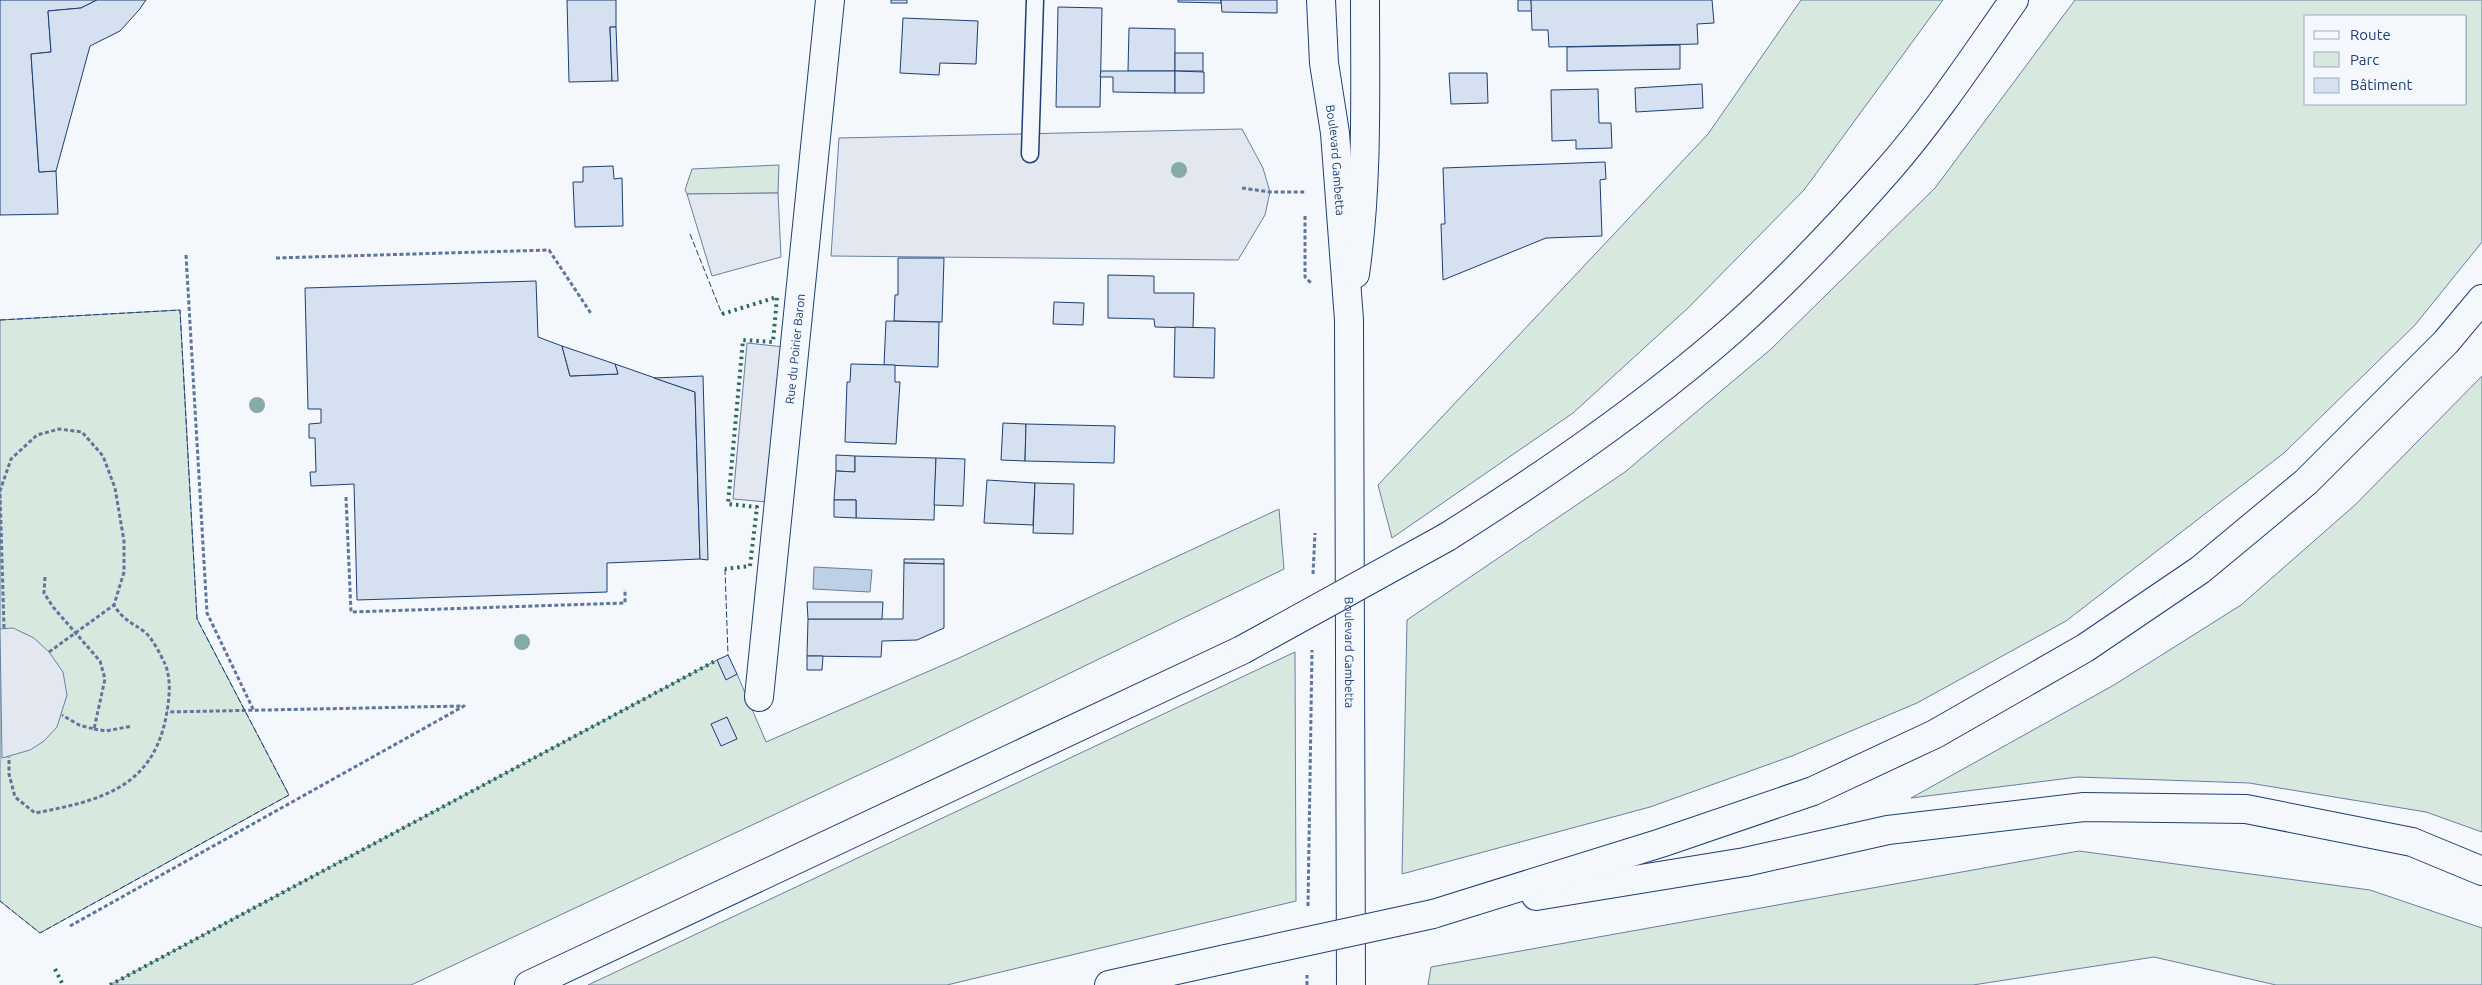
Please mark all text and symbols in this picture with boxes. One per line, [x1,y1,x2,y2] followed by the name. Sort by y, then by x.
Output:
[2304,15,2467,105] legend
[2350,26,2391,43] text: Route
[2350,51,2379,68] text: Parc
[2350,76,2413,93] text: Bâtiment
[1324,104,1348,216] street label: Boulevard Gambetta
[782,293,807,405] street label: Rue du Poirier Baron
[1343,597,1357,708] street label: Boulevard Gambetta

